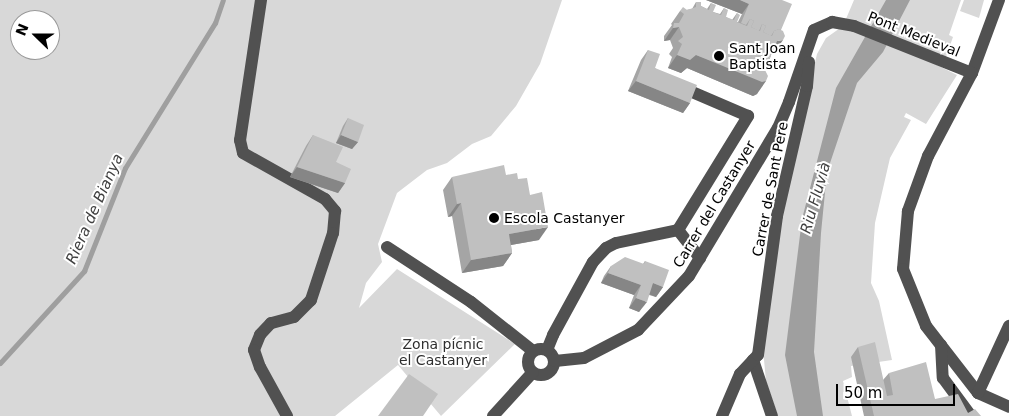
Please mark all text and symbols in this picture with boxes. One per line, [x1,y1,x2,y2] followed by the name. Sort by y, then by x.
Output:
[865,8,963,60] street label: Pont Medieval
[10,10,60,60] north arrow
[12,21,32,38] text: N
[729,40,795,72] place label: Sant Joan Baptista
[713,50,725,62] marker: Sant Joan Baptista
[749,120,791,258] street label: Carrer de Sant Pere
[669,137,759,271] street label: Carrer del Castanyer
[63,151,127,267] water label: Riera de Bianya
[797,160,835,236] water label: Riu Fluvià
[504,210,625,226] place label: Escola Castanyer
[488,212,500,224] marker: Escola Castanyer
[399,336,487,368] park label: Zona pícnic el Castanyer
[839,374,958,406] scale bar
[844,384,882,402] text: 50 m

